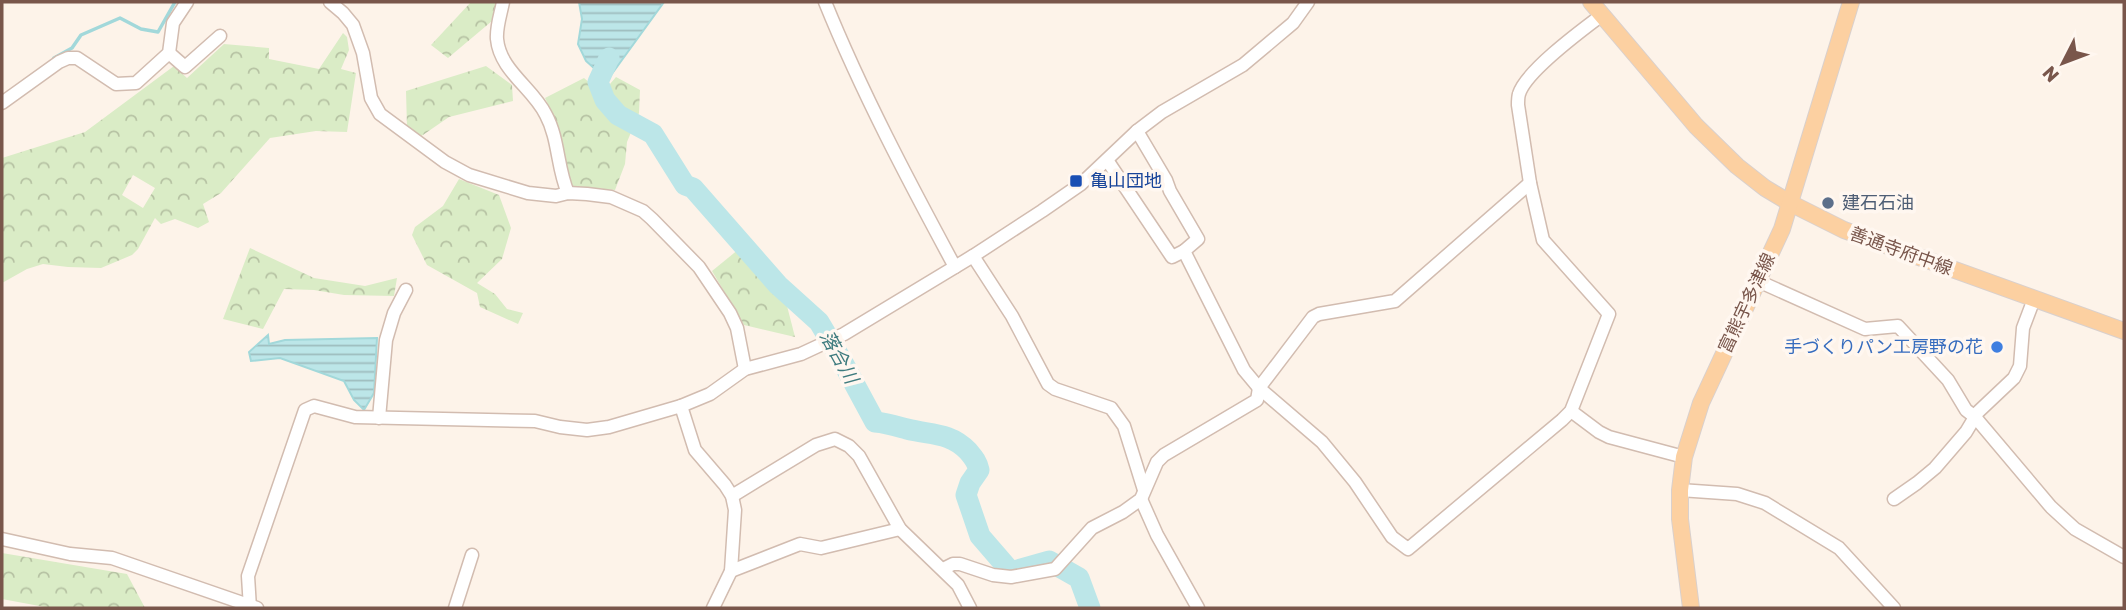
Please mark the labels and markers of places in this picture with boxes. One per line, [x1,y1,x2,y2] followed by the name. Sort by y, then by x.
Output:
[1090,170,1162,192] place label: 亀山団地
[1068,173,1084,189] marker: 亀山団地
[1842,192,1914,214] place label: 建石石油
[1820,195,1836,211] marker: 建石石油
[1784,336,1983,358] place label: 手づくりパン工房野の花
[1989,339,2005,355] marker: 手づくりパン工房野の花

